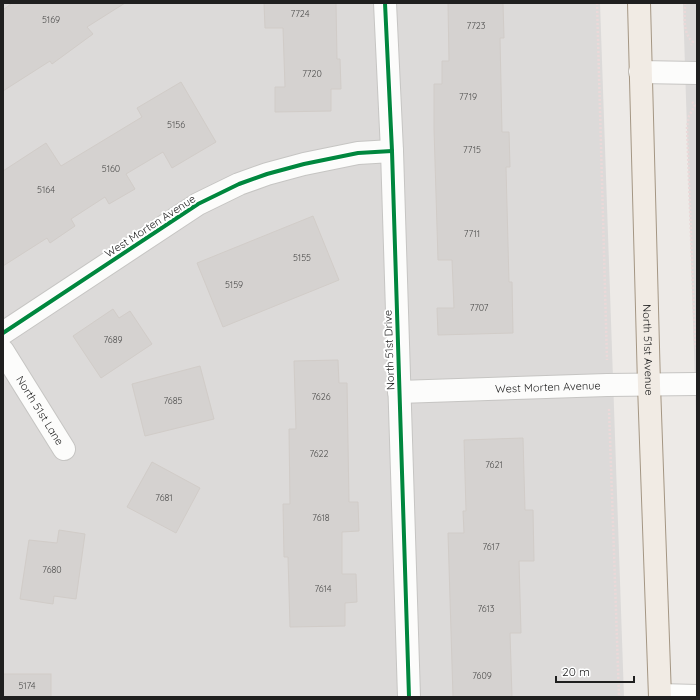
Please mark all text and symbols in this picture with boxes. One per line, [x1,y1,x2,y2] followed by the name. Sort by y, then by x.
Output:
[291,8,310,19] house number: 7724
[42,14,60,25] house number: 5169
[467,20,486,31] house number: 7723
[302,68,322,79] house number: 7720
[459,91,477,102] house number: 7719
[167,119,185,130] house number: 5156
[463,144,481,155] house number: 7715
[102,163,120,174] house number: 5160
[37,184,55,195] house number: 5164
[102,191,198,261] street label: West Morten Avenue
[464,228,480,239] house number: 7711
[293,252,311,263] house number: 5155
[225,279,243,290] house number: 5159
[470,302,489,313] house number: 7707
[640,304,656,396] street label: North 51st Avenue
[381,310,397,390] street label: North 51st Drive
[103,334,123,345] house number: 7689
[13,373,67,448] street label: North 51st Lane
[495,378,601,396] street label: West Morten Avenue
[311,391,331,402] house number: 7626
[164,395,183,406] house number: 7685
[309,448,329,459] house number: 7622
[485,459,503,470] house number: 7621
[155,492,173,503] house number: 7681
[312,512,330,523] house number: 7618
[482,541,500,552] house number: 7617
[42,564,62,575] house number: 7680
[314,583,332,594] house number: 7614
[477,603,495,614] house number: 7613
[556,658,634,684] scale bar
[562,664,590,679] text: 20 m
[472,670,492,681] house number: 7609
[18,680,36,691] house number: 5174

